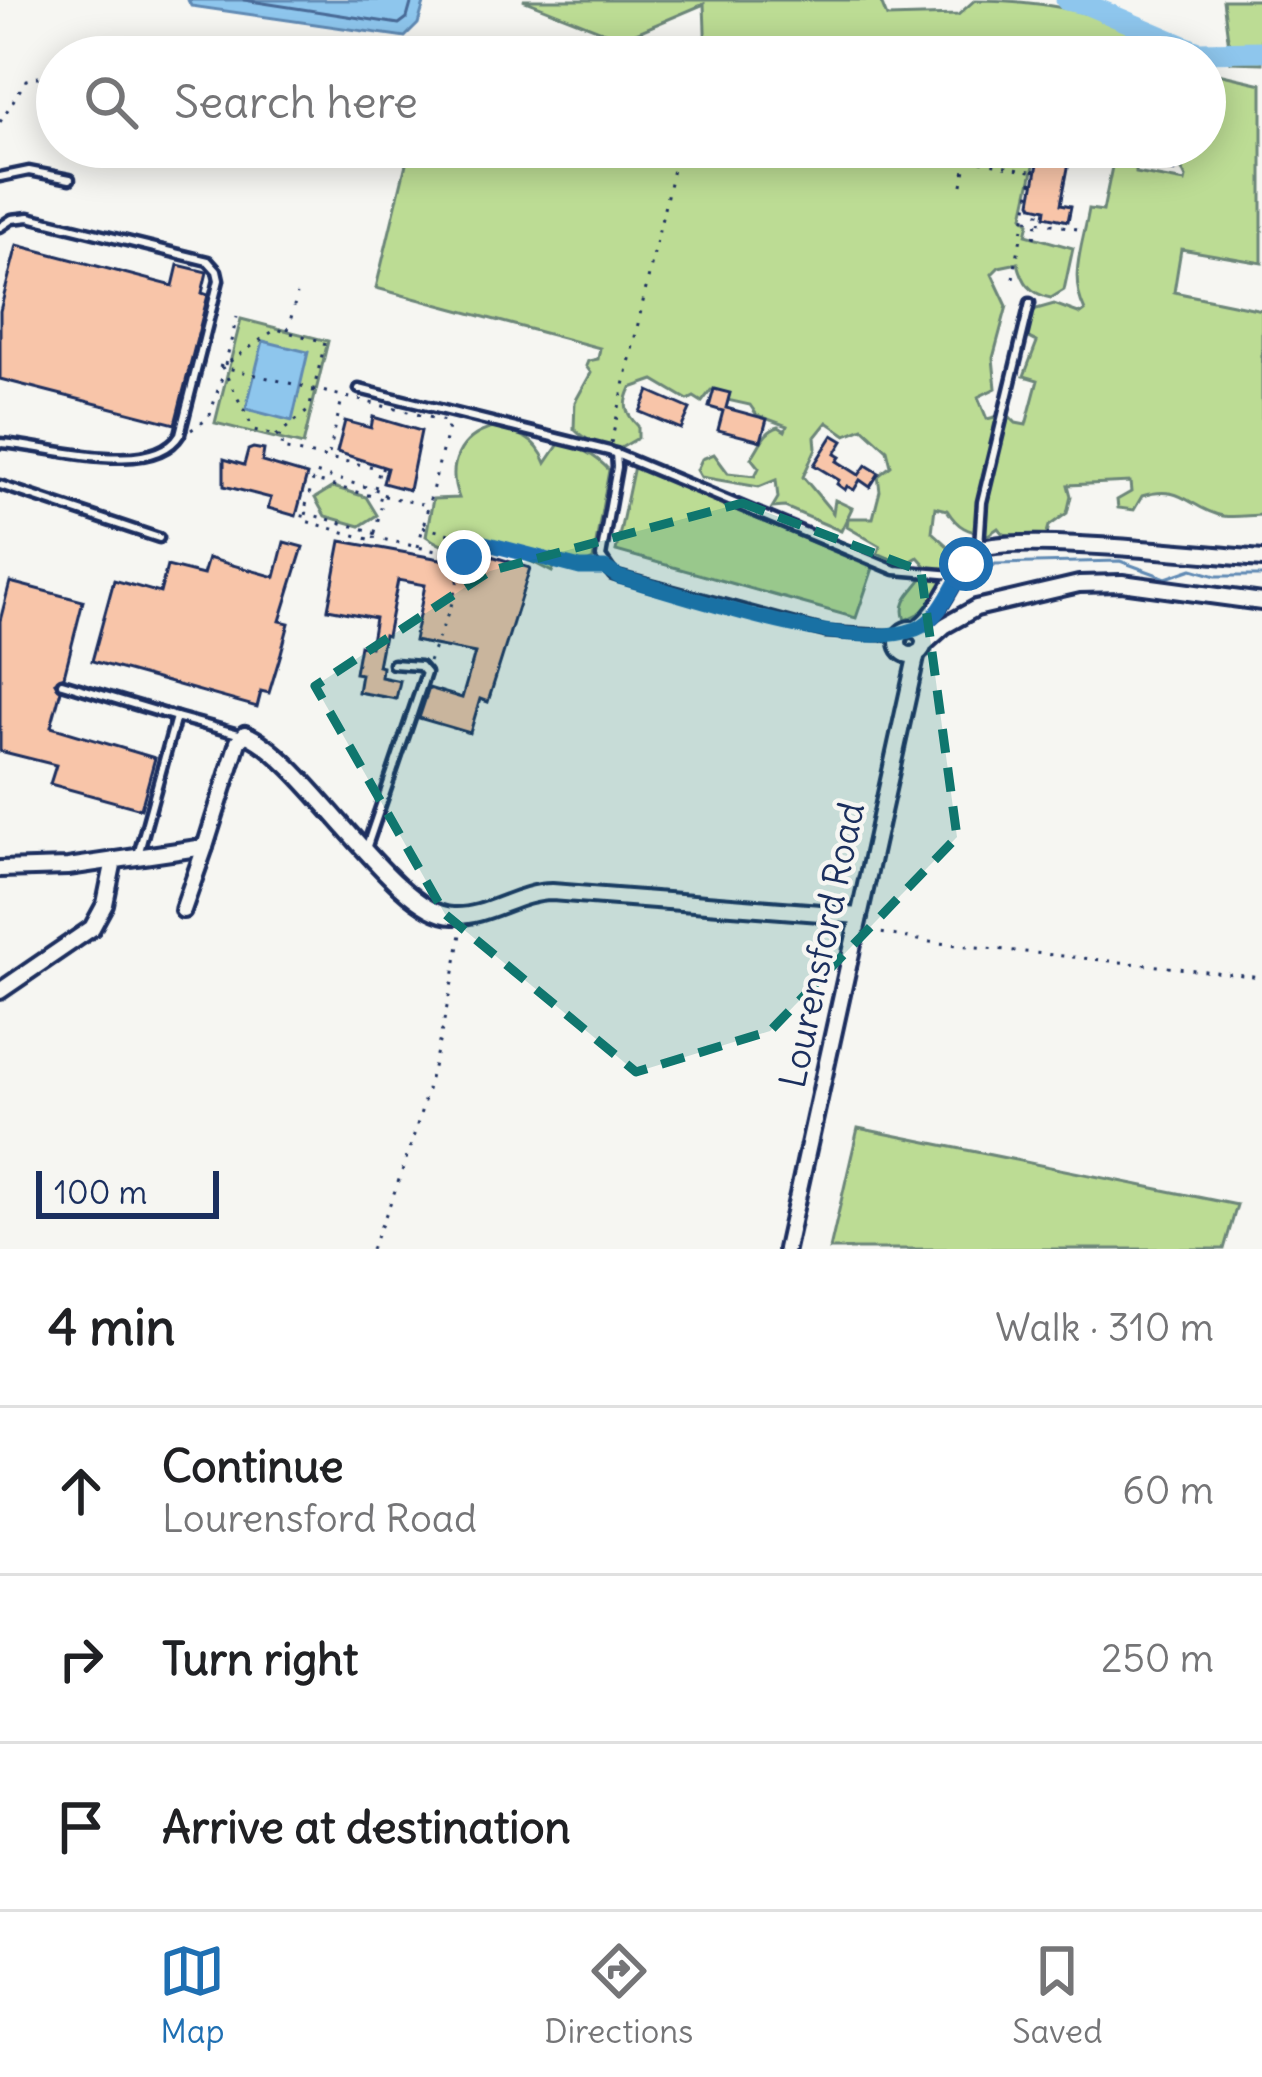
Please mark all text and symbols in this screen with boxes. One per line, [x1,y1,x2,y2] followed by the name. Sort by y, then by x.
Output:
[36,36,1226,168] search box
[78,69,144,135] icon: search
[174,74,418,130] text: Search here
[437,530,491,584] route end
[939,537,993,591] route start
[770,798,874,1092] street label: Lourensford Road
[36,1165,219,1218] scale bar
[54,1171,147,1213] text: 100 m
[48,1295,175,1359] text: 4 min
[995,1303,1214,1352] text: Walk · 310 m
[162,1438,344,1494] text: Continue
[48,1458,114,1524] icon: ahead
[1122,1466,1214,1515] text: 60 m
[162,1494,477,1543] text: Lourensford Road
[48,1626,114,1692] icon: right
[162,1631,358,1687] text: Turn right
[1101,1634,1214,1683] text: 250 m
[48,1794,114,1860] icon: arrive
[162,1799,571,1855] text: Arrive at destination
[159,1938,225,2052] tab: Map
[544,1938,693,2052] tab: Directions
[1012,1938,1103,2052] tab: Saved

